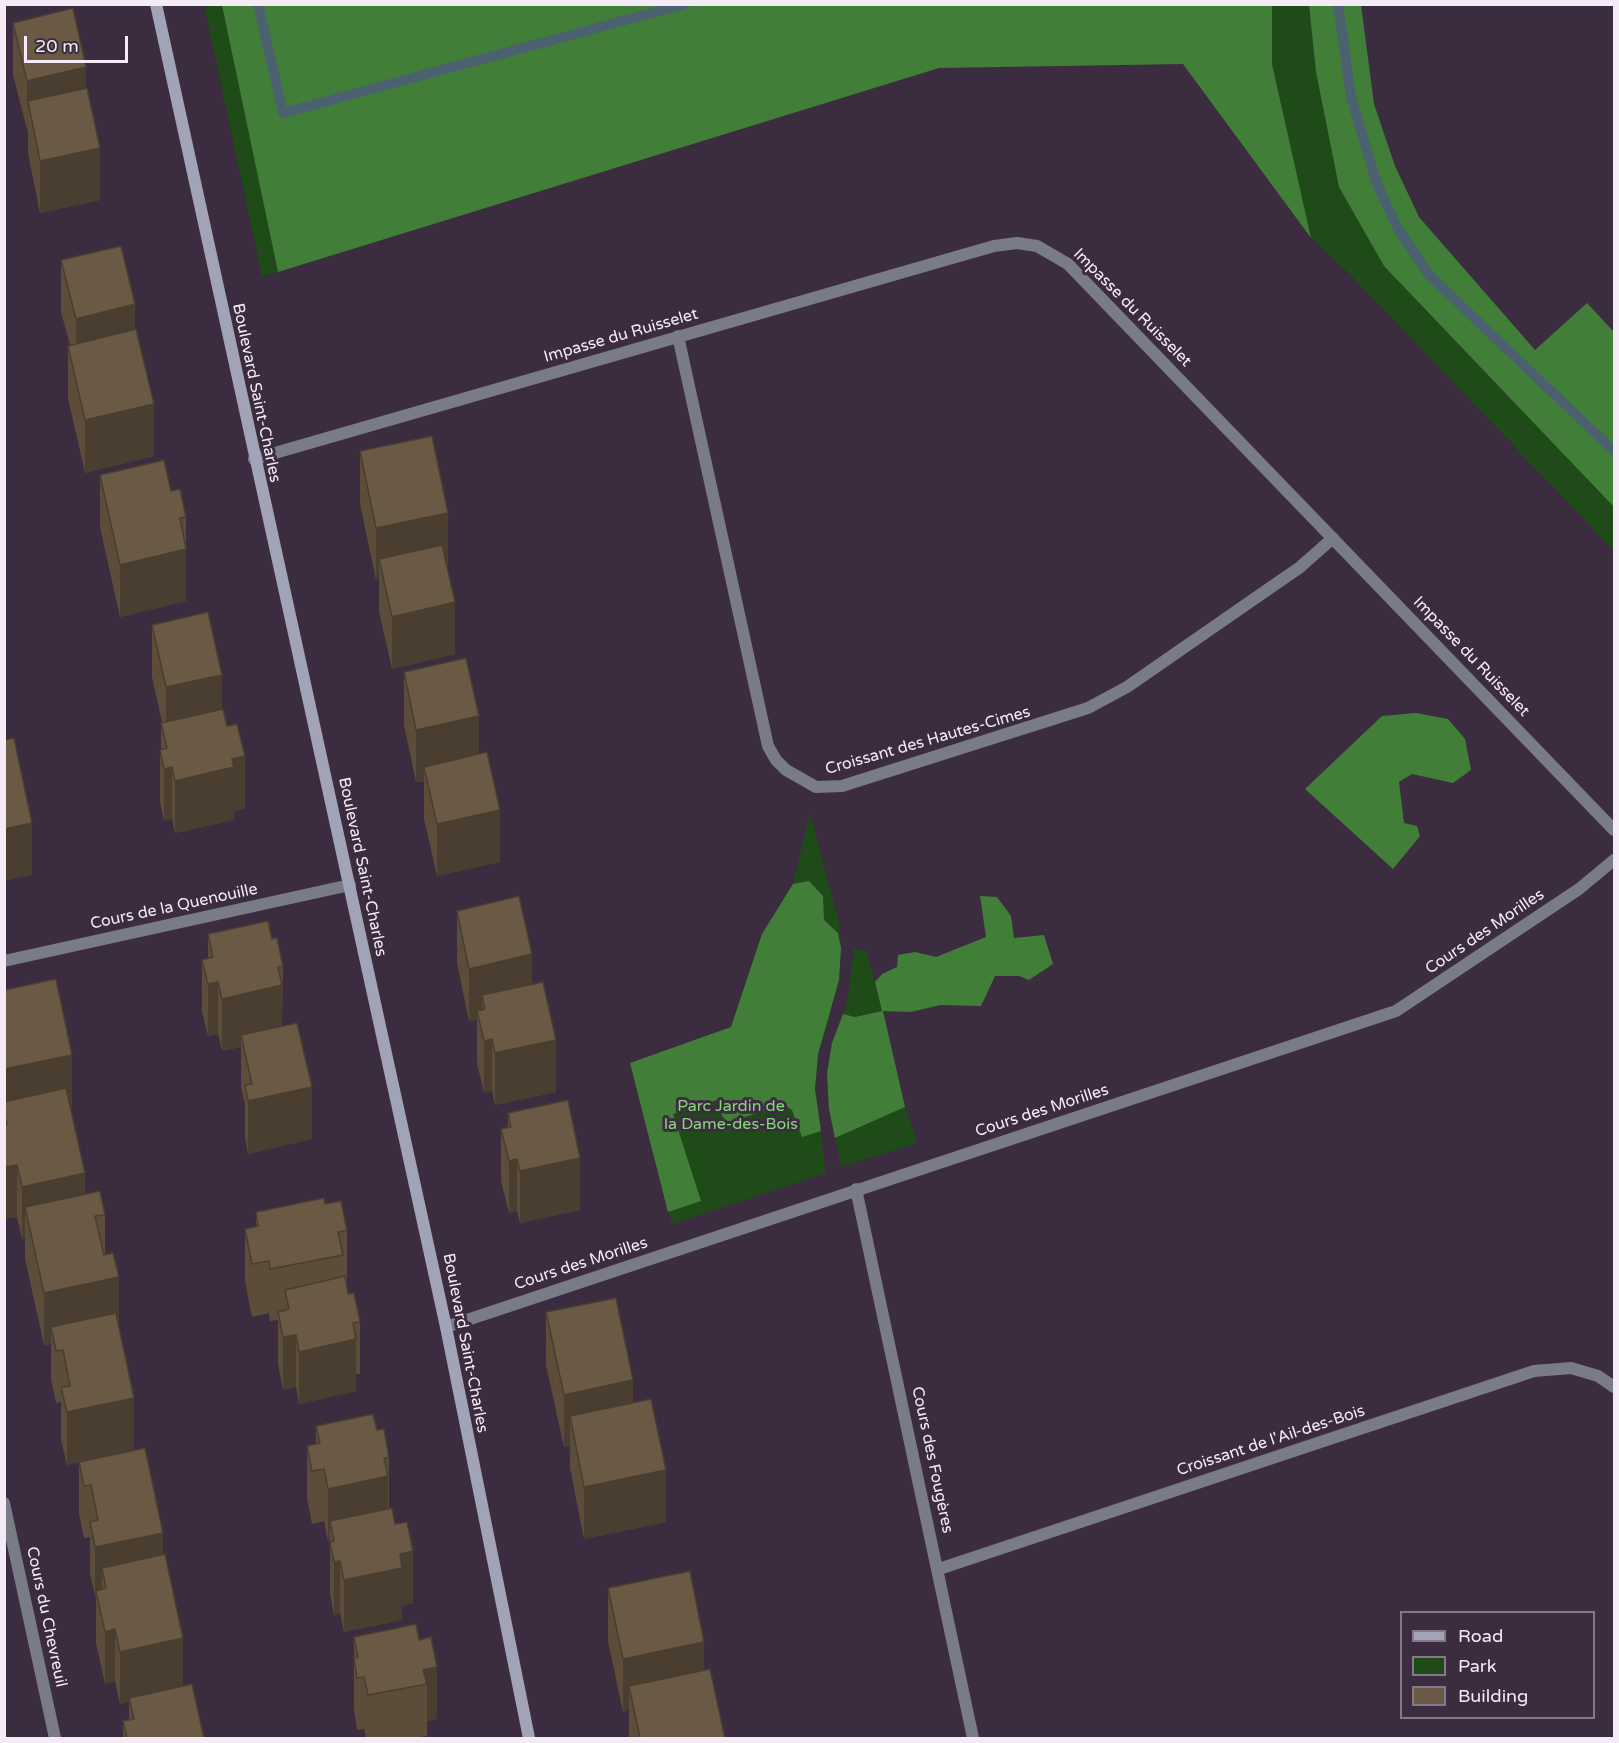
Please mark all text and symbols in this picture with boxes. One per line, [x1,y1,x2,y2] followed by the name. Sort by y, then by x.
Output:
[27,24,130,62] scale bar
[35,35,79,57] text: 20 m
[1069,245,1195,371] street label: Impasse du Ruisselet
[228,302,284,484] street label: Boulevard Saint-Charles
[542,305,700,367] street label: Impasse du Ruisselet
[1409,593,1533,721] street label: Impasse du Ruisselet
[823,703,1033,779] street label: Croissant des Hautes-Cimes
[334,776,390,958] street label: Boulevard Saint-Charles
[89,880,259,934] street label: Cours de la Quenouille
[1422,885,1548,979] street label: Cours des Morilles
[973,1080,1111,1142] street label: Cours des Morilles
[664,1097,798,1135] park label: Parc Jardin de la Dame-des-Bois
[512,1233,650,1295] street label: Cours des Morilles
[438,1252,492,1434] street label: Boulevard Saint-Charles
[907,1385,957,1535] street label: Cours des Fougères
[1174,1401,1368,1481] street label: Croissant de l'Ail-des-Bois
[22,1545,70,1689] street label: Cours du Chevreuil
[1400,1611,1595,1719] legend
[1458,1625,1503,1647] text: Road
[1458,1655,1496,1677] text: Park
[1458,1685,1528,1707] text: Building

